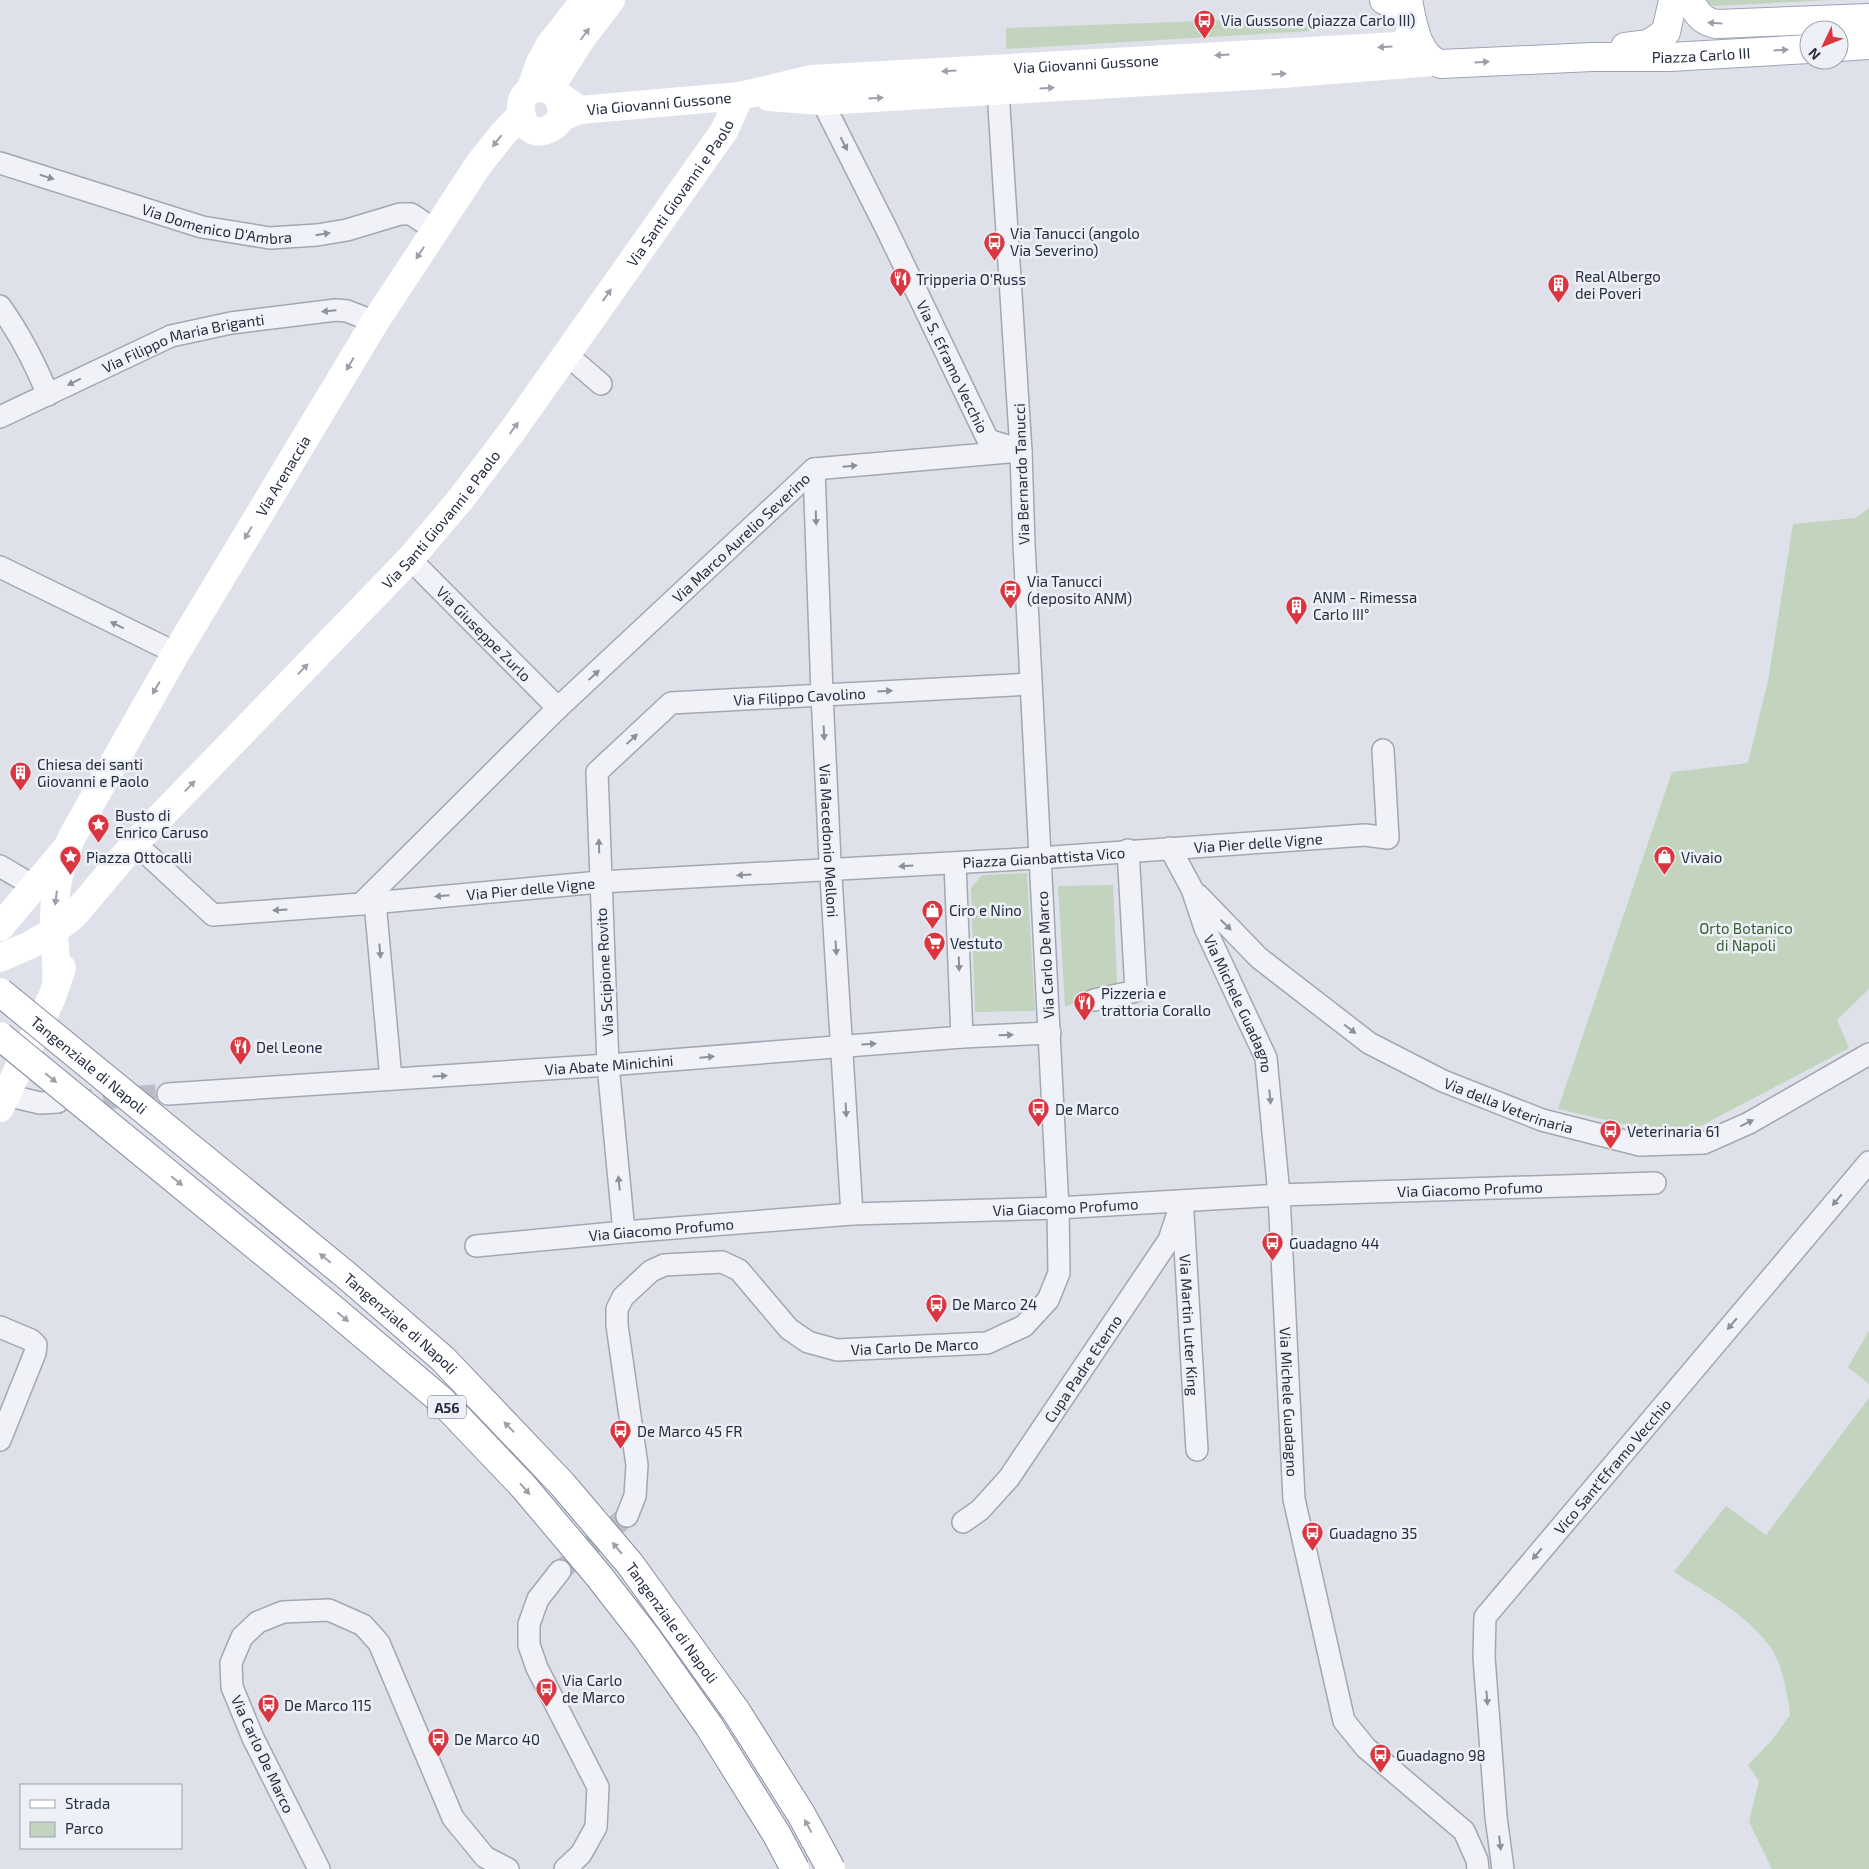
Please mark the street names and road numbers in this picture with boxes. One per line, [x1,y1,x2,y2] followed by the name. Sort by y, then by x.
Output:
[1652,43,1751,66] street label: Piazza Carlo III
[1013,50,1159,77] street label: Via Giovanni Gussone
[586,88,732,118] street label: Via Giovanni Gussone
[622,117,737,270] street label: Via Santi Giovanni e Paolo
[140,199,293,247] street label: Via Domenico D'Ambra
[913,297,992,436] street label: Via S. Eframo Vecchio
[99,310,265,376] street label: Via Filippo Maria Briganti
[1010,403,1032,545] street label: Via Bernardo Tanucci
[252,432,314,519] street label: Via Arenaccia
[378,446,504,592] street label: Via Santi Giovanni e Paolo
[668,469,813,606] street label: Via Marco Aurelio Severino
[433,582,535,685] street label: Via Giuseppe Zurlo
[733,684,866,709] street label: Via Filippo Cavolino
[816,763,843,918] street label: Via Macedonio Melloni
[1193,829,1323,856] street label: Via Pier delle Vigne
[962,843,1126,871] street label: Piazza Gianbattista Vico
[466,874,596,903] street label: Via Pier delle Vigne
[1033,891,1057,1019] street label: Via Carlo De Marco
[592,907,616,1037] street label: Via Scipione Rovito
[1200,932,1276,1074] street label: Via Michele Guadagno
[27,1012,151,1118] street label: Tangenziale di Napoli
[544,1051,674,1078] street label: Via Abate Minichini
[1441,1073,1575,1137] street label: Via della Veterinaria
[1397,1178,1543,1200] street label: Via Giacomo Profumo
[992,1194,1139,1219] street label: Via Giacomo Profumo
[588,1214,735,1244] street label: Via Giacomo Profumo
[1176,1253,1203,1397] street label: Via Martin Luter King
[341,1269,461,1378] street label: Tangenziale di Napoli
[1040,1311,1125,1426] street label: Cupa Padre Eterno
[1277,1326,1302,1477] street label: Via Michele Guadagno
[850,1334,979,1358] street label: Via Carlo De Marco
[428,1395,466,1418] road number: A56
[1550,1395,1674,1538] street label: Vico Sant'Eframo Vecchio
[623,1558,722,1687] street label: Tangenziale di Napoli
[228,1692,298,1816] street label: Via Carlo De Marco

